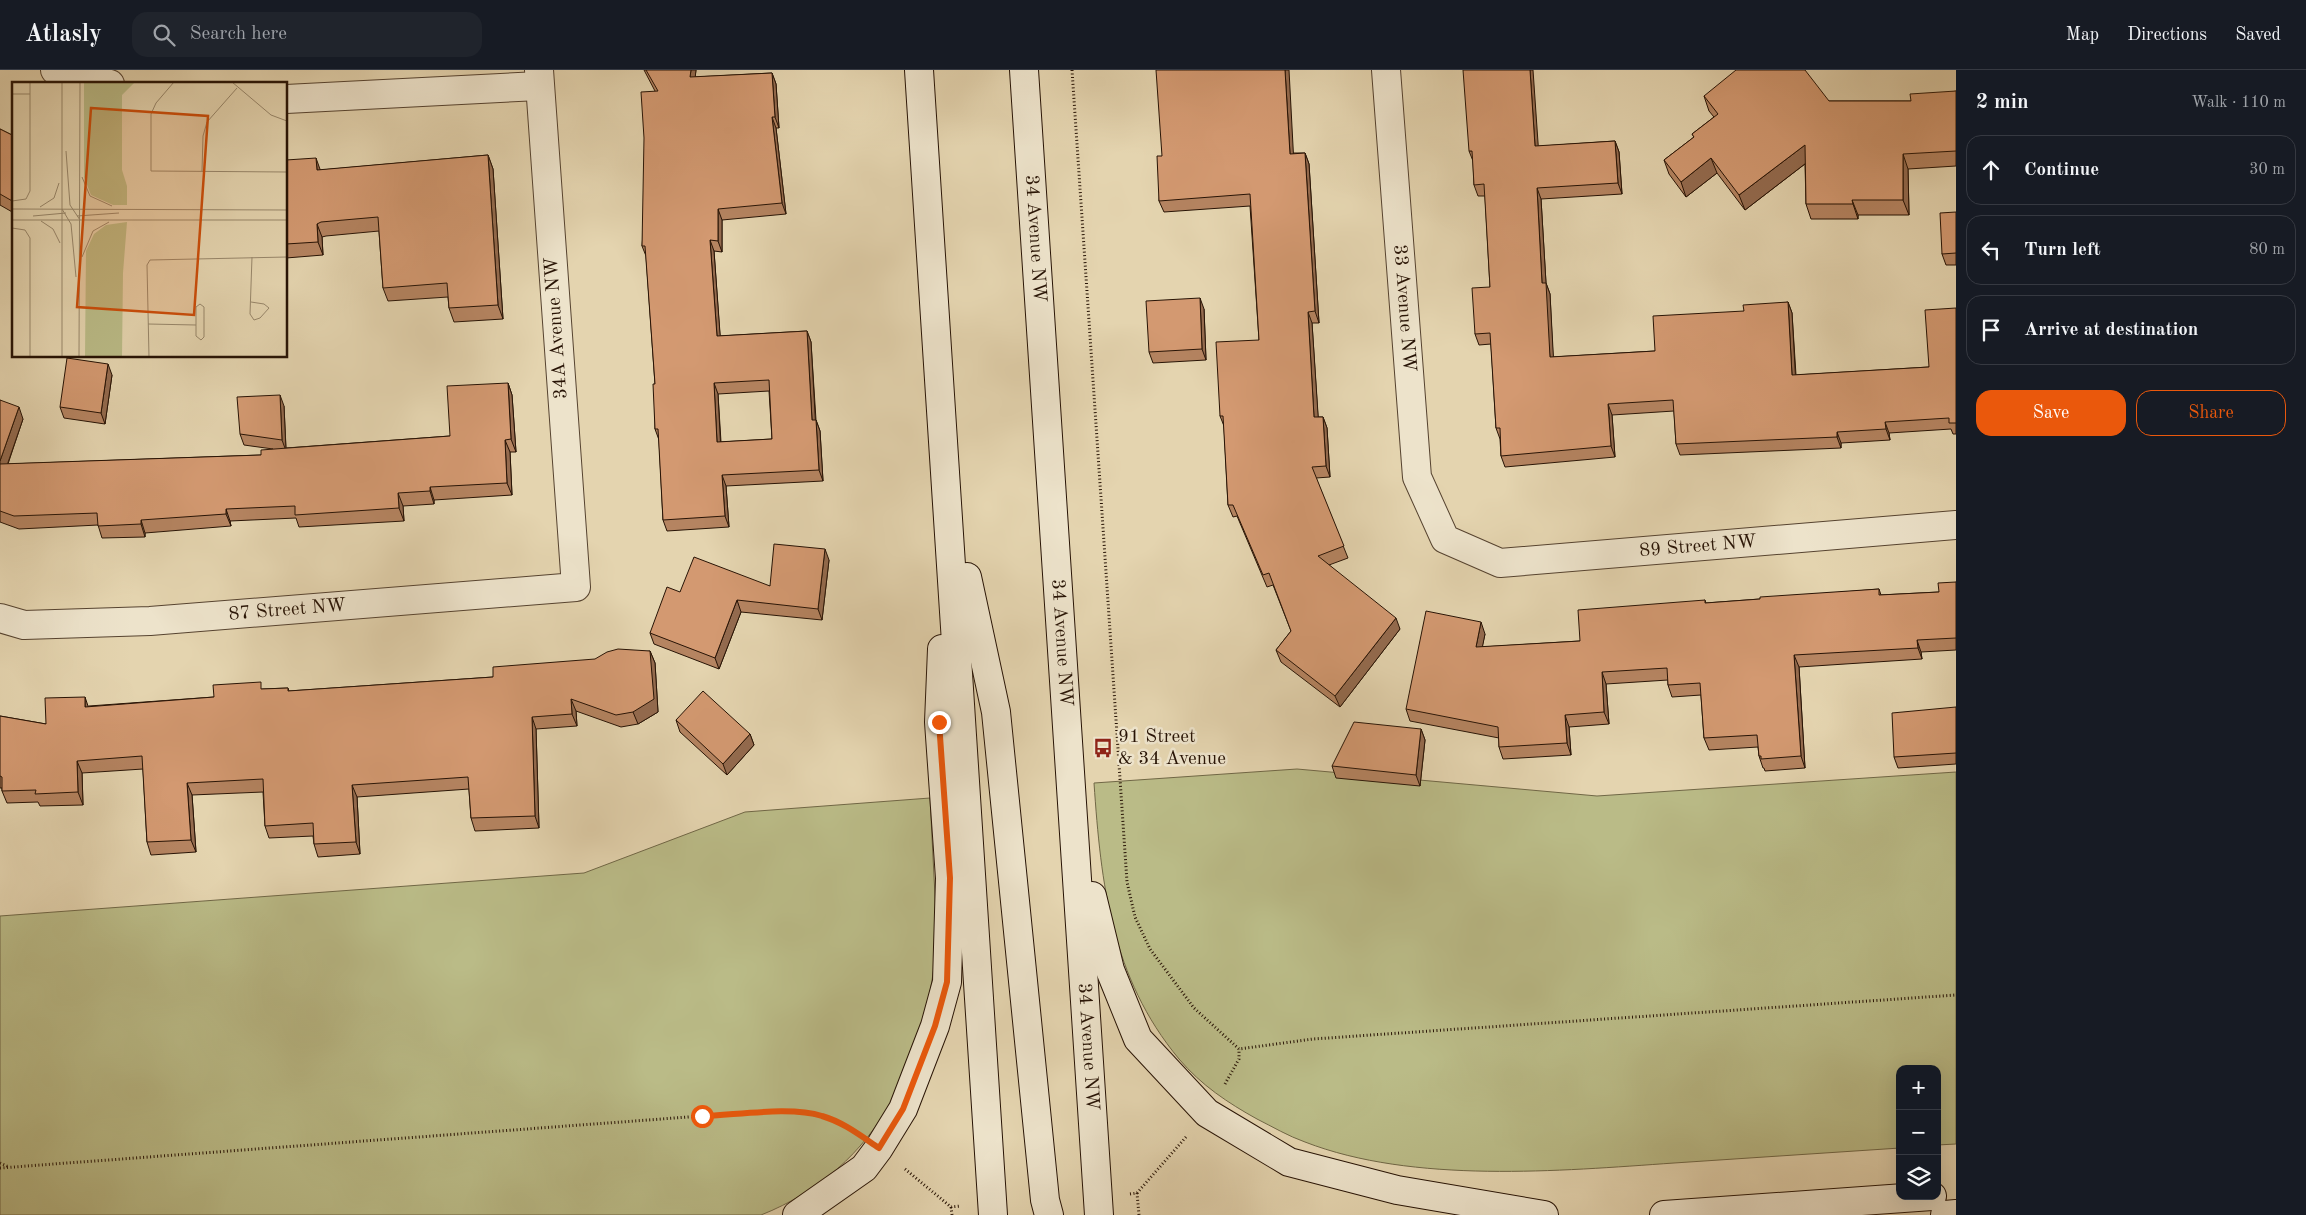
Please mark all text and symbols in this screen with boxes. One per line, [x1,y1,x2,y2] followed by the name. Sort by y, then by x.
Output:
[132,12,482,57] search box
[150,21,178,49] icon: search
[25,23,102,47] text: Atlasly
[190,25,287,44] text: Search here
[2066,26,2099,44] text: Map
[2127,26,2207,44] text: Directions
[2235,26,2281,44] text: Saved
[12,82,288,358] inset map
[1976,92,2029,113] text: 2 min
[2191,95,2286,111] text: Walk · 110 m
[1977,156,2005,184] icon: ahead
[2024,161,2099,180] text: Continue
[2249,162,2285,178] text: 30 m
[1021,174,1049,303] street label: 34 Avenue NW
[1977,236,2005,264] icon: left
[2024,241,2101,260] text: Turn left
[2249,242,2285,258] text: 80 m
[1390,244,1418,373] street label: 33 Avenue NW
[543,256,571,400] street label: 34A Avenue NW
[1977,316,2005,344] icon: arrive
[2024,321,2198,340] text: Arrive at destination
[1976,390,2126,436] button: Save
[2136,390,2286,436] button: Share
[1638,532,1758,561] street label: 89 Street NW
[1048,578,1075,707] street label: 34 Avenue NW
[228,596,347,624] street label: 87 Street NW
[928,711,951,734] route end
[1118,728,1226,769] place label: 91 Street & 34 Avenue
[1092,737,1114,759] bus stop icon: 91 Street & 34 Avenue
[1074,982,1102,1111] street label: 34 Avenue NW
[1896,1065,1941,1200] map controls
[1896,1065,1941,1110] button: +
[691,1105,714,1128] route start
[1896,1110,1941,1155] button: −
[1896,1155,1941,1200] button: layers

